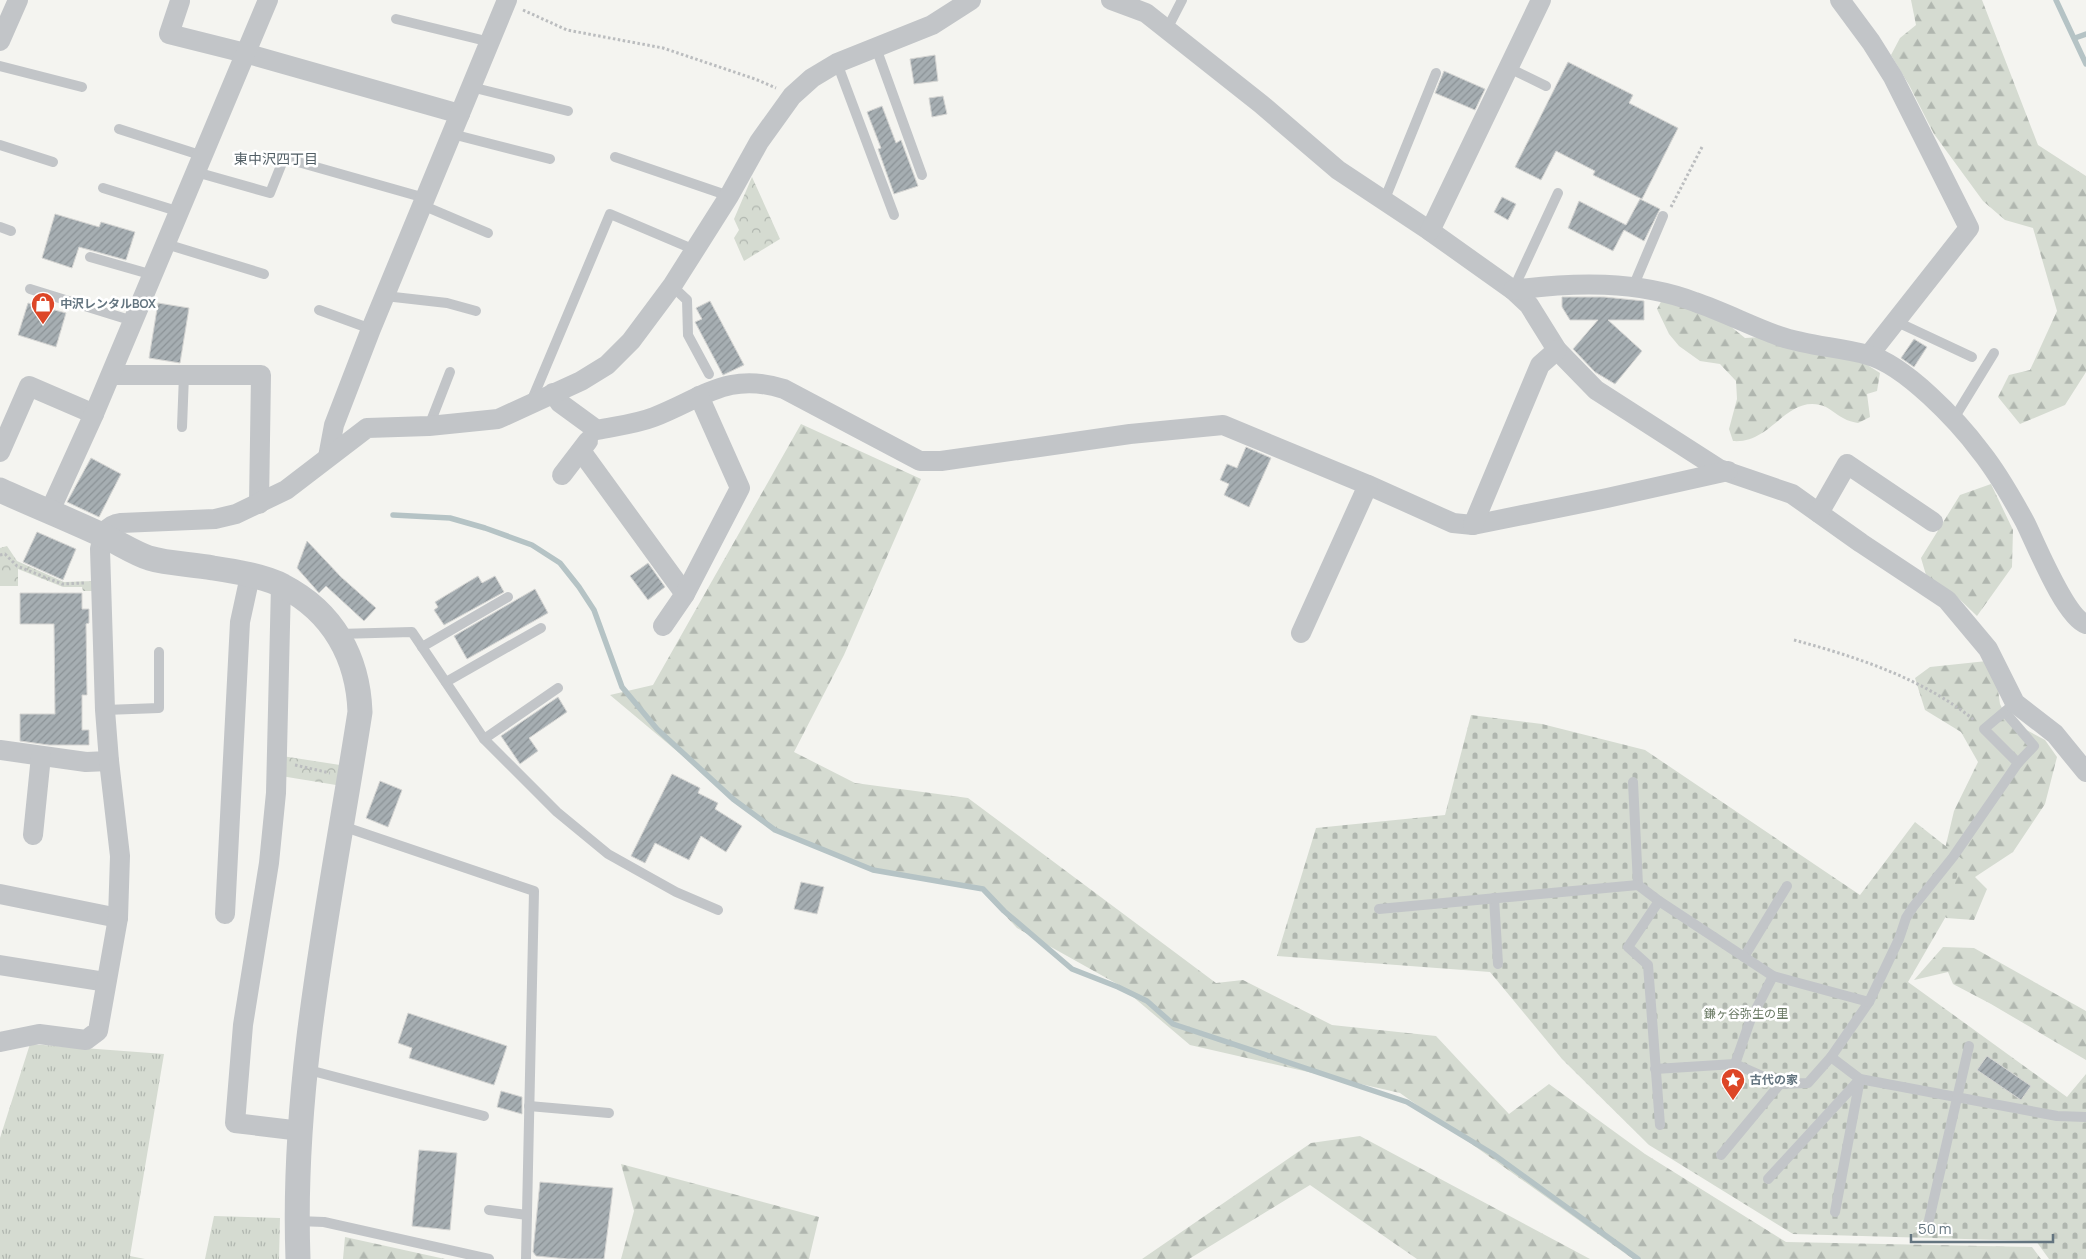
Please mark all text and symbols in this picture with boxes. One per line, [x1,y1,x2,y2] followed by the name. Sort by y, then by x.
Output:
[234,149,318,168] district label: 東中沢四丁目
[30,291,56,325] shop icon: 中沢レンタルBOX
[60,295,156,312] place label: 中沢レンタルBOX
[1704,1005,1788,1022] park label: 鎌ヶ谷弥生の里
[1720,1067,1746,1101] place icon: 古代の家
[1750,1071,1798,1088] place label: 古代の家
[1911,1212,2054,1244] scale bar
[1918,1218,1952,1239] text: 50 m

